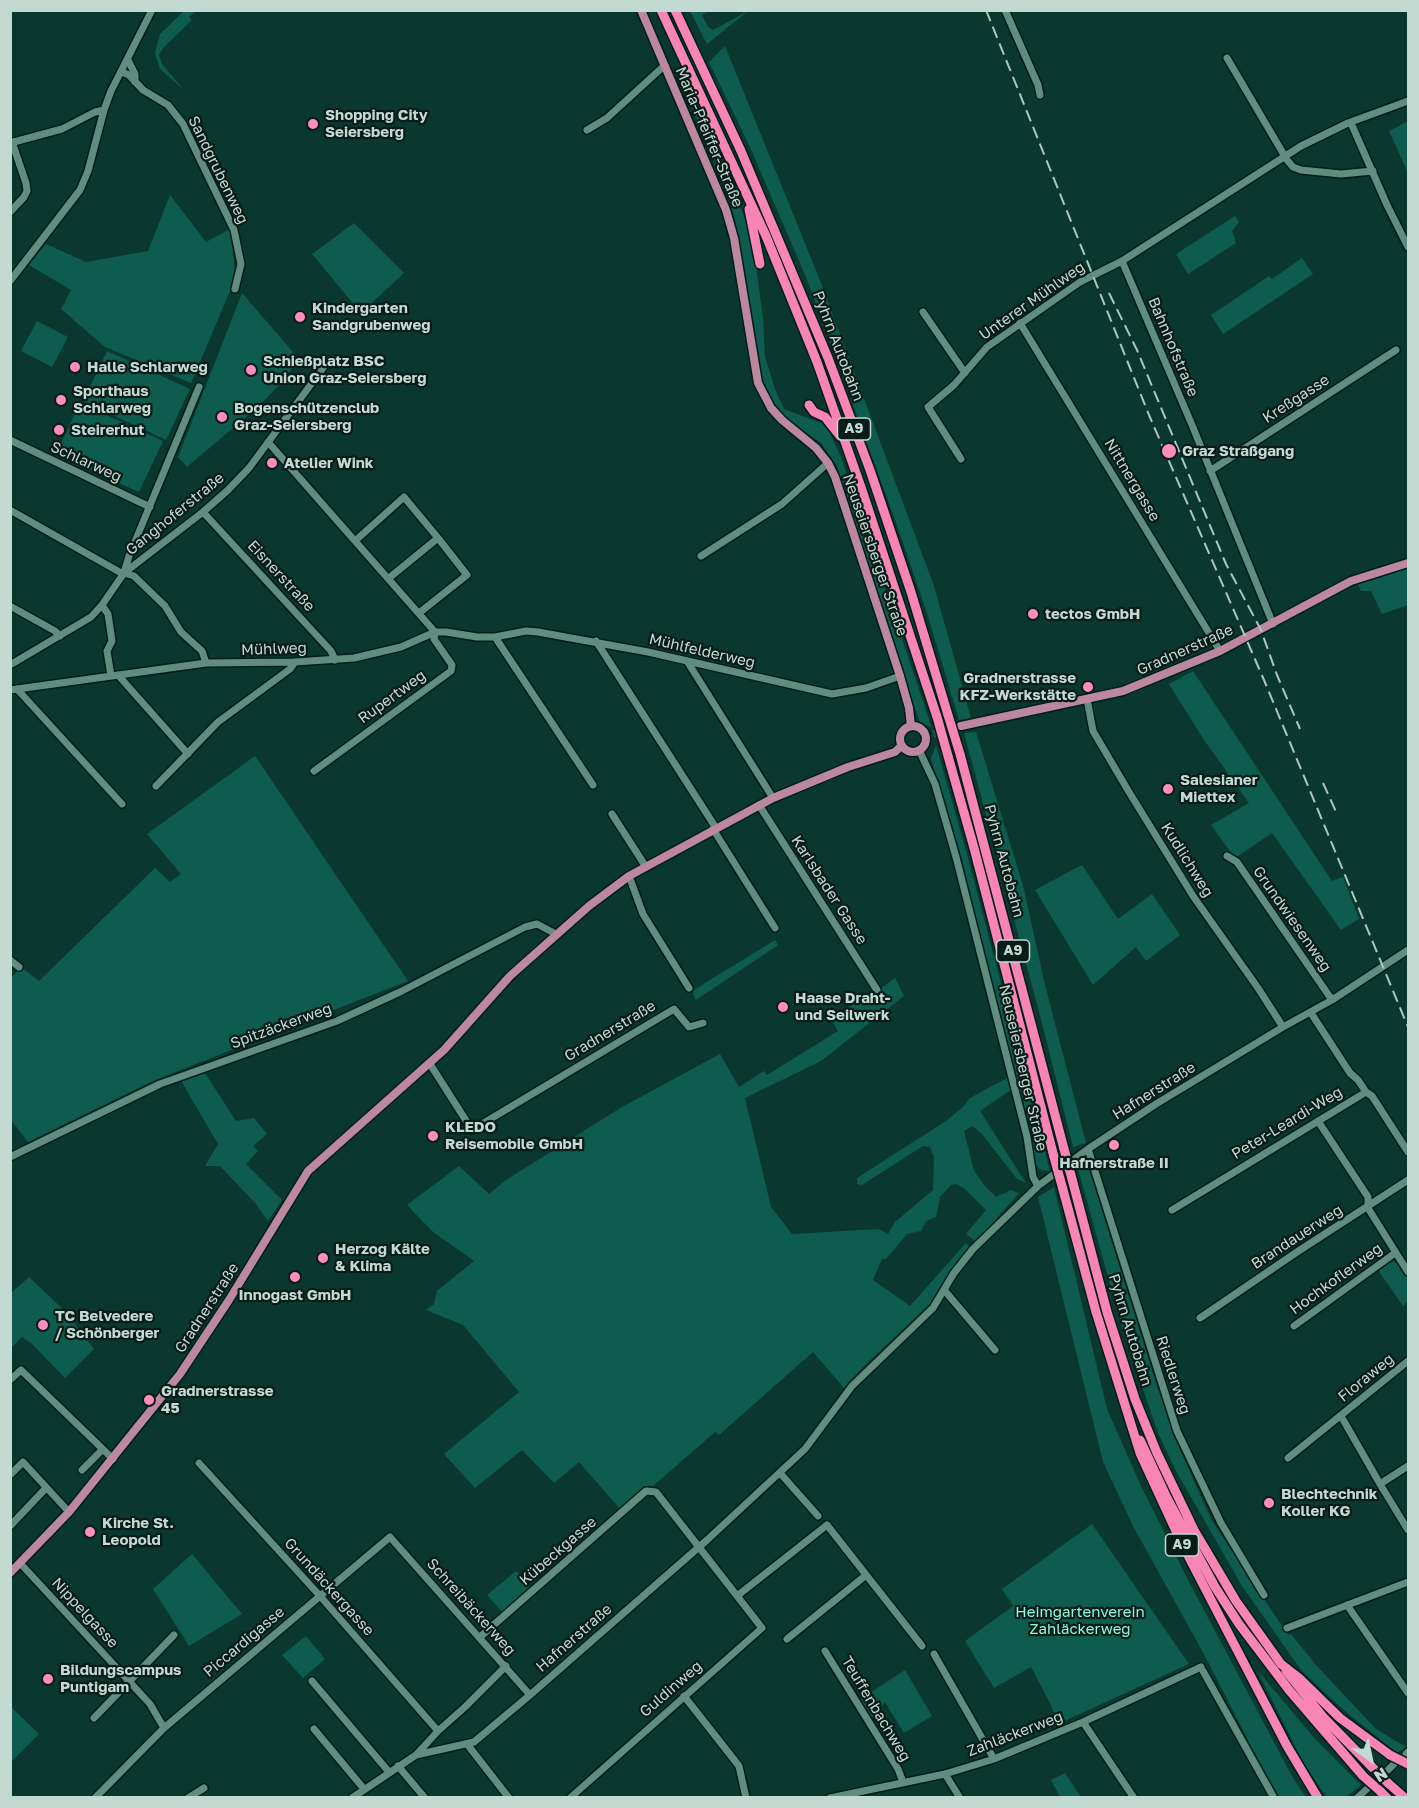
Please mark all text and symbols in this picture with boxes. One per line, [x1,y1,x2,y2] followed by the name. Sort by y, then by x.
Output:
[671,64,747,210] street label: Maria-Pfeiffer-Straße
[325,106,428,141] place label: Shopping City Seiersberg
[184,113,252,227] street label: Sandgrubenweg
[306,117,320,131] marker: Shopping City Seiersberg
[976,258,1088,344] street label: Unterer Mühlweg
[809,288,867,404] street label: Pyhrn Autobahn
[1144,295,1202,399] street label: Bahnhofstraße
[312,299,430,334] place label: Kindergarten Sandgrubenweg
[293,310,307,324] marker: Kindergarten Sandgrubenweg
[263,352,426,387] place label: Schießplatz BSC Union Graz-Seiersberg
[87,358,208,376] place label: Halle Schlarweg
[68,360,82,374] marker: Halle Schlarweg
[244,363,258,377] marker: Schießplatz BSC Union Graz-Seiersberg
[1259,371,1333,427] street label: Kreßgasse
[73,382,151,417] place label: Sporthaus Schlarweg
[54,393,68,407] marker: Sporthaus Schlarweg
[234,399,379,434] place label: Bogenschützenclub Graz-Seiersberg
[215,410,229,424] marker: Bogenschützenclub Graz-Seiersberg
[838,418,870,440] road number: A9
[71,421,144,439] place label: Steirerhut
[52,423,66,437] marker: Steirerhut
[1100,435,1164,525] street label: Nittnergasse
[48,438,124,486] street label: Schlarweg
[1160,442,1178,460] marker: Graz Straßgang
[1182,442,1294,460] place label: Graz Straßgang
[284,454,374,472] place label: Atelier Wink
[265,456,279,470] marker: Atelier Wink
[122,469,228,559] street label: Ganghoferstraße
[839,472,911,638] street label: Neuseiersberger Straße
[244,537,318,615] street label: Eisnerstraße
[1045,605,1140,623] place label: tectos GmbH
[1026,607,1040,621] marker: tectos GmbH
[1134,621,1236,679] street label: Gradnerstraße
[647,630,757,672] street label: Mühlfelderweg
[241,639,307,659] street label: Mühlweg
[355,666,429,728] street label: Rupertweg
[960,669,1076,704] place label: Gradnerstrasse KFZ-Werkstätte
[1081,680,1095,694] marker: Gradnerstrasse KFZ-Werkstätte
[1180,771,1258,806] place label: Salesianer Miettex
[1161,782,1175,796] marker: Salesianer Miettex
[980,802,1028,920] street label: Pyhrn Autobahn
[1157,819,1217,901] street label: Kudlichweg
[787,832,871,948] street label: Karlsbader Gasse
[1249,863,1335,975] street label: Grundwiesenweg
[996,940,1030,962] road number: A9
[995,983,1051,1153] street label: Neuseiersberger Straße
[795,989,890,1024] place label: Haase Draht- und Seilwerk
[561,997,659,1065] street label: Gradnerstraße
[228,999,334,1053] street label: Spitzäckerweg
[776,1000,790,1014] marker: Haase Draht- und Seilwerk
[1109,1058,1199,1124] street label: Hafnerstraße
[1229,1083,1345,1163] street label: Peter-Leardi-Weg
[445,1118,583,1153] place label: KLEDO Reisemobile GmbH
[426,1129,440,1143] marker: KLEDO Reisemobile GmbH
[1107,1138,1121,1152] marker: Hafnerstraße II
[1059,1154,1169,1172] place label: Hafnerstraße II
[1248,1201,1346,1273] street label: Brandauerweg
[1286,1239,1386,1319] street label: Hochkoflerweg
[335,1240,430,1275] place label: Herzog Kälte & Klima
[316,1251,330,1265] marker: Herzog Kälte & Klima
[171,1260,243,1356] street label: Gradnerstraße
[288,1270,302,1284] marker: Innogast GmbH
[1104,1272,1156,1388] street label: Pyhrn Autobahn
[238,1286,352,1304] place label: Innogast GmbH
[55,1307,159,1342] place label: TC Belvedere / Schönberger
[36,1318,50,1332] marker: TC Belvedere / Schönberger
[1152,1333,1194,1417] street label: Riedlerweg
[1334,1350,1398,1406] street label: Floraweg
[161,1382,274,1417] place label: Gradnerstrasse 45
[142,1393,156,1407] marker: Gradnerstrasse 45
[1281,1485,1378,1520] place label: Blechtechnik Koller KG
[1262,1496,1276,1510] marker: Blechtechnik Koller KG
[516,1513,600,1589] street label: Kübeckgasse
[102,1514,174,1549] place label: Kirche St. Leopold
[83,1525,97,1539] marker: Kirche St. Leopold
[280,1534,378,1640] street label: Grundäckergasse
[1166,1534,1198,1556] road number: A9
[423,1555,519,1659] street label: Schreibäckerweg
[48,1574,122,1652] street label: Nippelgasse
[532,1600,616,1676] street label: Hafnerstraße
[200,1603,288,1681] street label: Piccardigasse
[1015,1603,1145,1638] park label: Heimgartenverein Zahläckerweg
[838,1653,914,1765] street label: Teuffenbachweg
[636,1657,706,1721] street label: Guldinweg
[60,1661,181,1696] place label: Bildungscampus Puntigam
[41,1672,55,1686] marker: Bildungscampus Puntigam
[965,1707,1065,1761] street label: Zahläckerweg
[1341,1730,1401,1790] north arrow
[1370,1763,1391,1787] text: N

